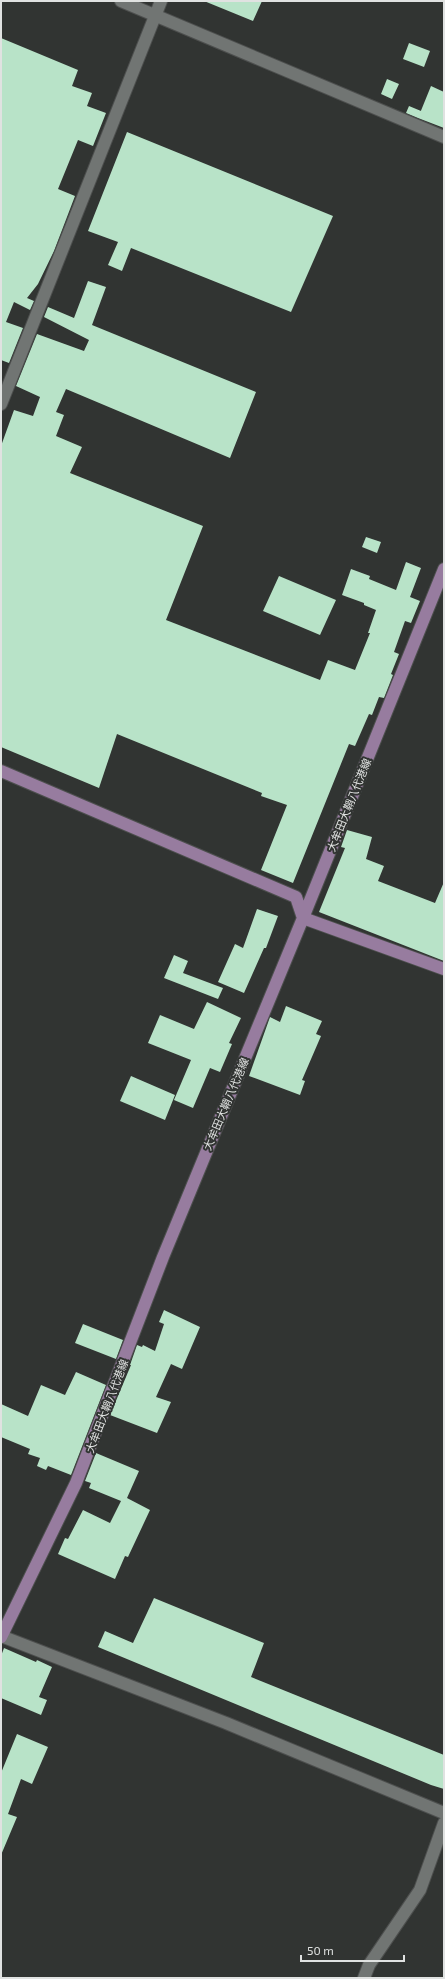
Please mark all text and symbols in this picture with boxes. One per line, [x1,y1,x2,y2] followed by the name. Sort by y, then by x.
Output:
[324,756,373,853] street label: 大牟田大鞘八代港線
[200,1056,251,1152] street label: 大牟田大鞘八代港線
[83,1357,130,1454] street label: 大牟田大鞘八代港線
[301,1937,404,1963] scale bar
[307,1943,334,1957] text: 50 m

